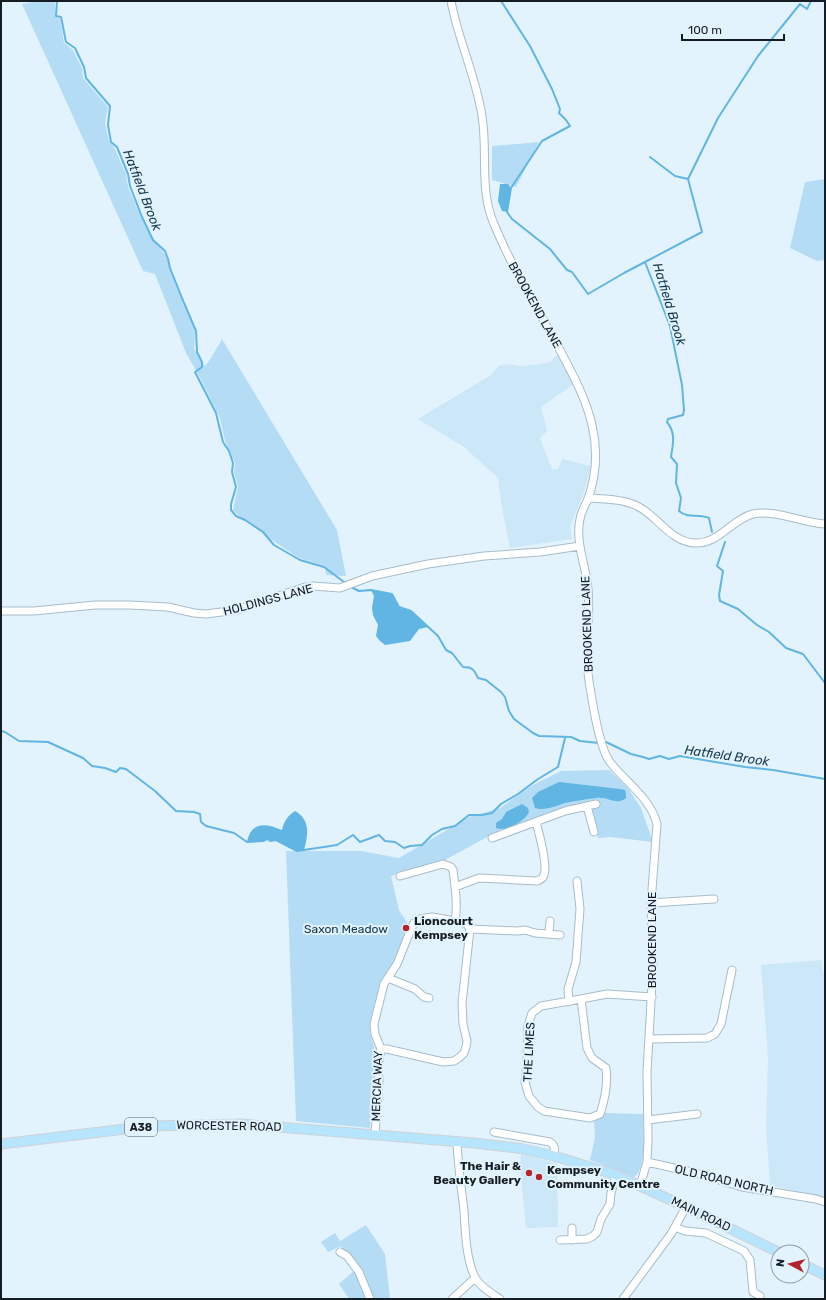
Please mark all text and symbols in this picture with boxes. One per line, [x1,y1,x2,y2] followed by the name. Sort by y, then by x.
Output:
[682,16,784,42] scale bar
[688,23,722,37] text: 100 m
[120,148,165,233] water label: Hatfield Brook
[505,259,565,351] street label: BROOKEND LANE
[650,261,689,348] water label: Hatfield Brook
[578,576,596,672] street label: BROOKEND LANE
[222,581,314,619] street label: HOLDINGS LANE
[684,742,771,769] water label: Hatfield Brook
[645,892,659,988] street label: BROOKEND LANE
[414,914,473,942] place label: Lioncourt Kempsey
[304,922,388,936] park label: Saxon Meadow
[401,923,411,933] marker: Lioncourt Kempsey
[520,1022,538,1082] street label: THE LIMES
[369,1050,385,1122] street label: MERCIA WAY
[125,1118,157,1136] road number: A38
[176,1118,282,1134] street label: WORCESTER ROAD
[433,1159,521,1187] place label: The Hair & Beauty Gallery
[673,1162,775,1198] street label: OLD ROAD NORTH
[547,1163,660,1191] place label: Kempsey Community Centre
[524,1168,534,1178] marker: The Hair & Beauty Gallery
[534,1172,544,1182] marker: Kempsey Community Centre
[669,1194,733,1234] street label: MAIN ROAD
[770,1244,810,1284] north arrow
[774,1258,788,1268] text: N

